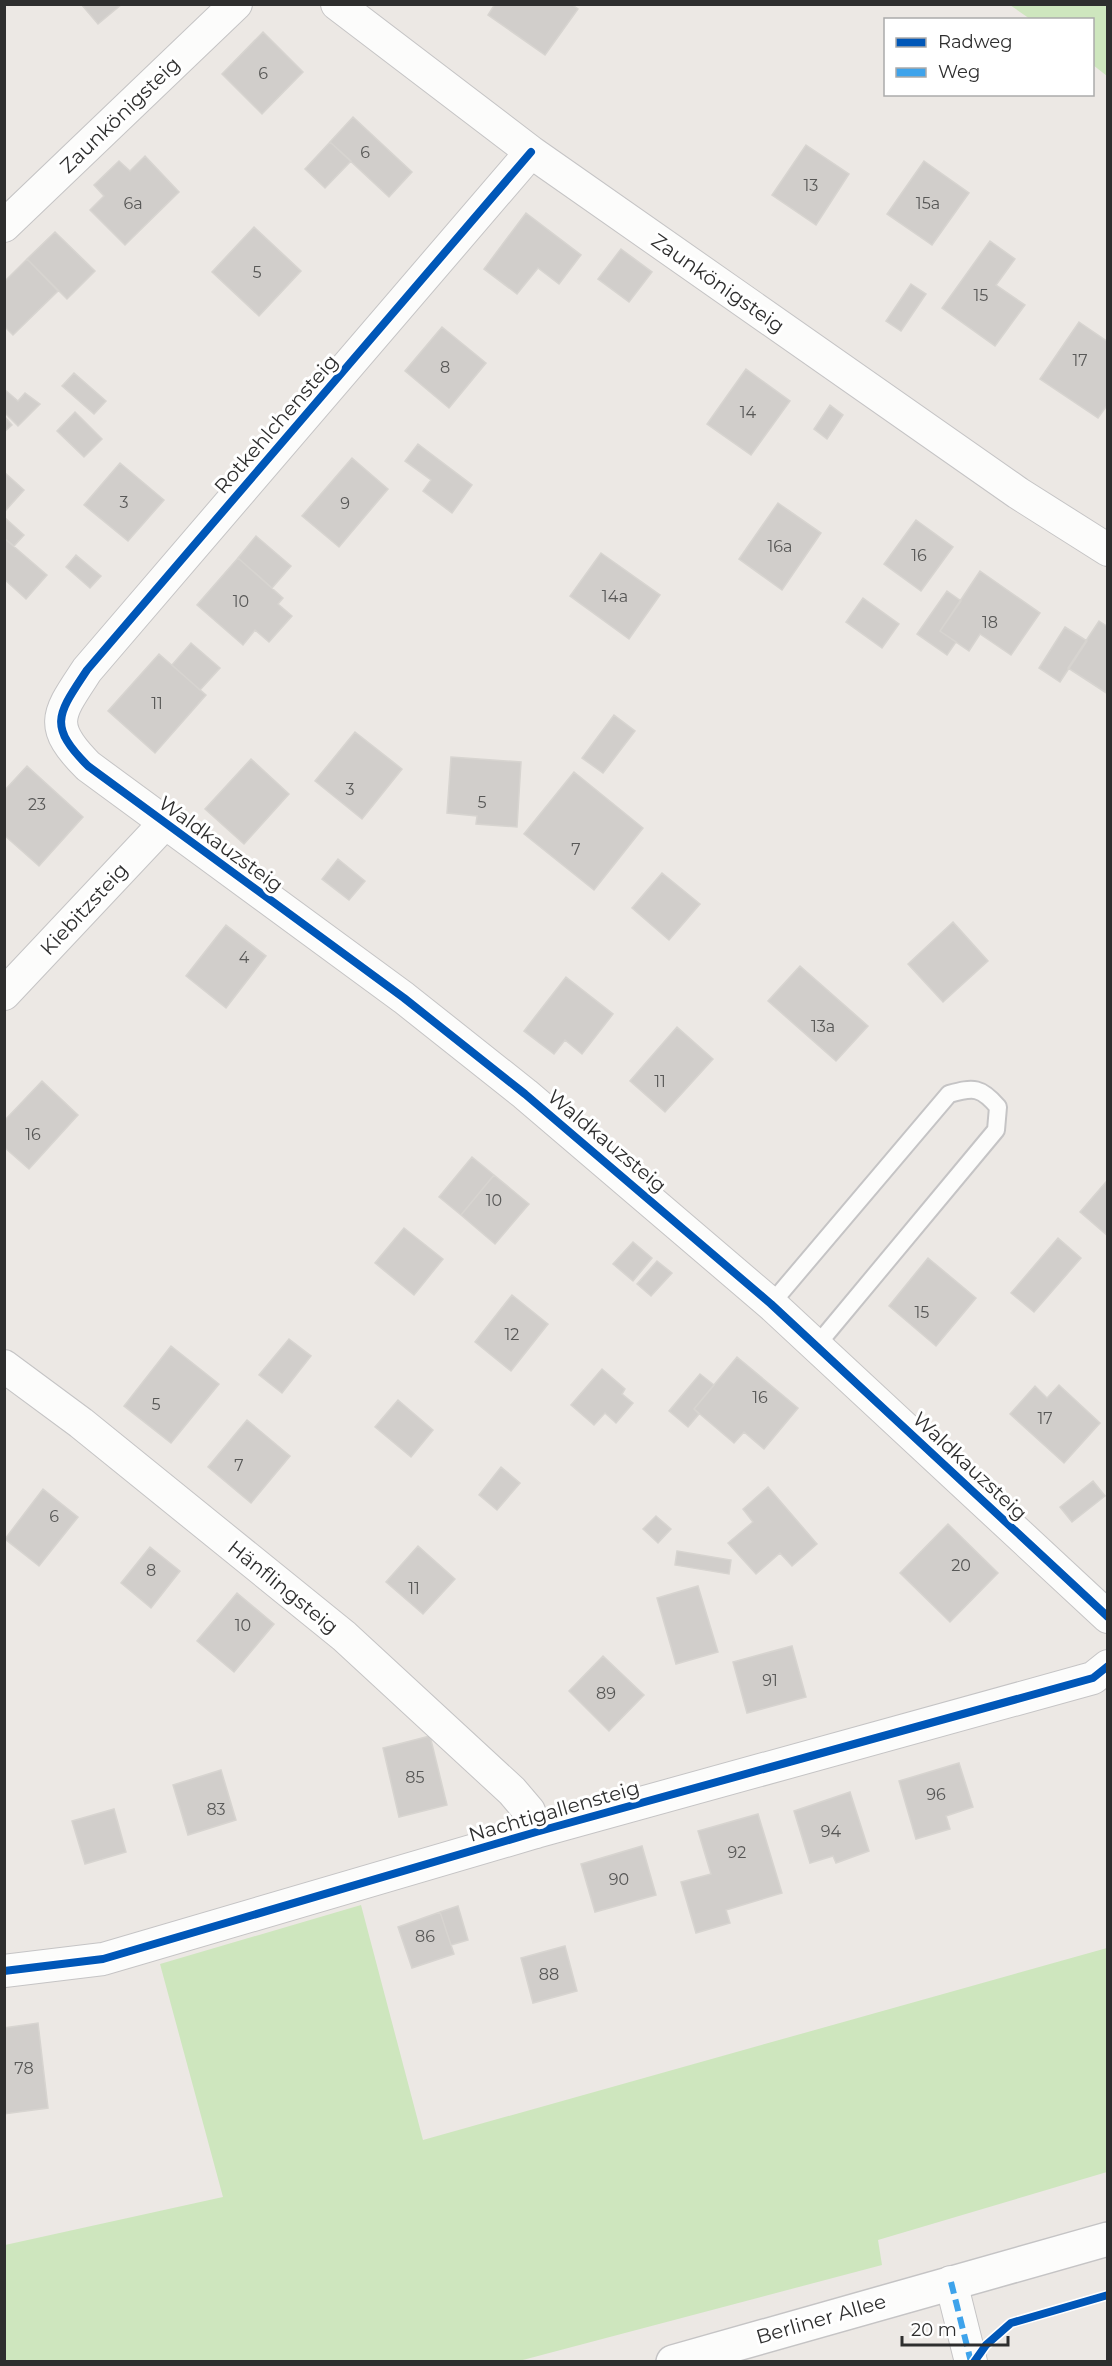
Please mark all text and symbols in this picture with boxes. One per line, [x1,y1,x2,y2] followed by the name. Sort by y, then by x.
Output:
[884,18,1094,96] legend
[938,31,1013,53] text: Radweg
[55,52,185,178] street label: Zaunkönigsteig
[938,61,980,83] text: Weg
[258,64,268,83] house number: 6
[360,143,370,162] house number: 6
[804,176,818,195] house number: 13
[123,194,143,213] house number: 6a
[916,194,940,213] house number: 15a
[647,228,789,338] street label: Zaunkönigsteig
[252,263,262,282] house number: 5
[974,286,988,305] house number: 15
[209,350,343,498] street label: Rotkehlchensteig
[1072,351,1088,370] house number: 17
[440,358,450,377] house number: 8
[740,403,757,422] house number: 14
[119,493,129,512] house number: 3
[340,494,350,513] house number: 9
[768,537,792,556] house number: 16a
[911,546,927,565] house number: 16
[602,587,628,606] house number: 14a
[233,592,249,611] house number: 10
[982,613,998,632] house number: 18
[151,694,163,713] house number: 11
[345,780,355,799] house number: 3
[154,791,288,897] street label: Waldkauzsteig
[477,793,487,812] house number: 5
[28,795,46,814] house number: 23
[571,840,581,859] house number: 7
[35,858,133,960] street label: Kiebitzsteig
[239,948,250,967] house number: 4
[811,1017,835,1036] house number: 13a
[654,1072,666,1091] house number: 11
[543,1084,671,1198] street label: Waldkauzsteig
[25,1125,41,1144] house number: 16
[486,1191,502,1210] house number: 10
[915,1303,929,1322] house number: 15
[505,1325,519,1344] house number: 12
[752,1388,768,1407] house number: 16
[151,1395,161,1414] house number: 5
[908,1407,1032,1525] street label: Waldkauzsteig
[1037,1409,1053,1428] house number: 17
[234,1456,244,1475] house number: 7
[49,1507,59,1526] house number: 6
[223,1535,343,1639] street label: Hänflingsteig
[951,1556,971,1575] house number: 20
[146,1561,156,1580] house number: 8
[408,1579,420,1598] house number: 11
[235,1616,251,1635] house number: 10
[762,1671,778,1690] house number: 91
[596,1684,616,1703] house number: 89
[405,1768,425,1787] house number: 85
[466,1775,642,1847] street label: Nachtigallensteig
[926,1785,946,1804] house number: 96
[206,1800,226,1819] house number: 83
[821,1822,842,1841] house number: 94
[728,1843,746,1862] house number: 92
[609,1870,629,1889] house number: 90
[415,1927,435,1946] house number: 86
[539,1965,559,1984] house number: 88
[14,2059,34,2078] house number: 78
[753,2289,889,2349] street label: Berliner Allee
[902,2309,1008,2347] scale bar
[911,2319,957,2341] text: 20 m

